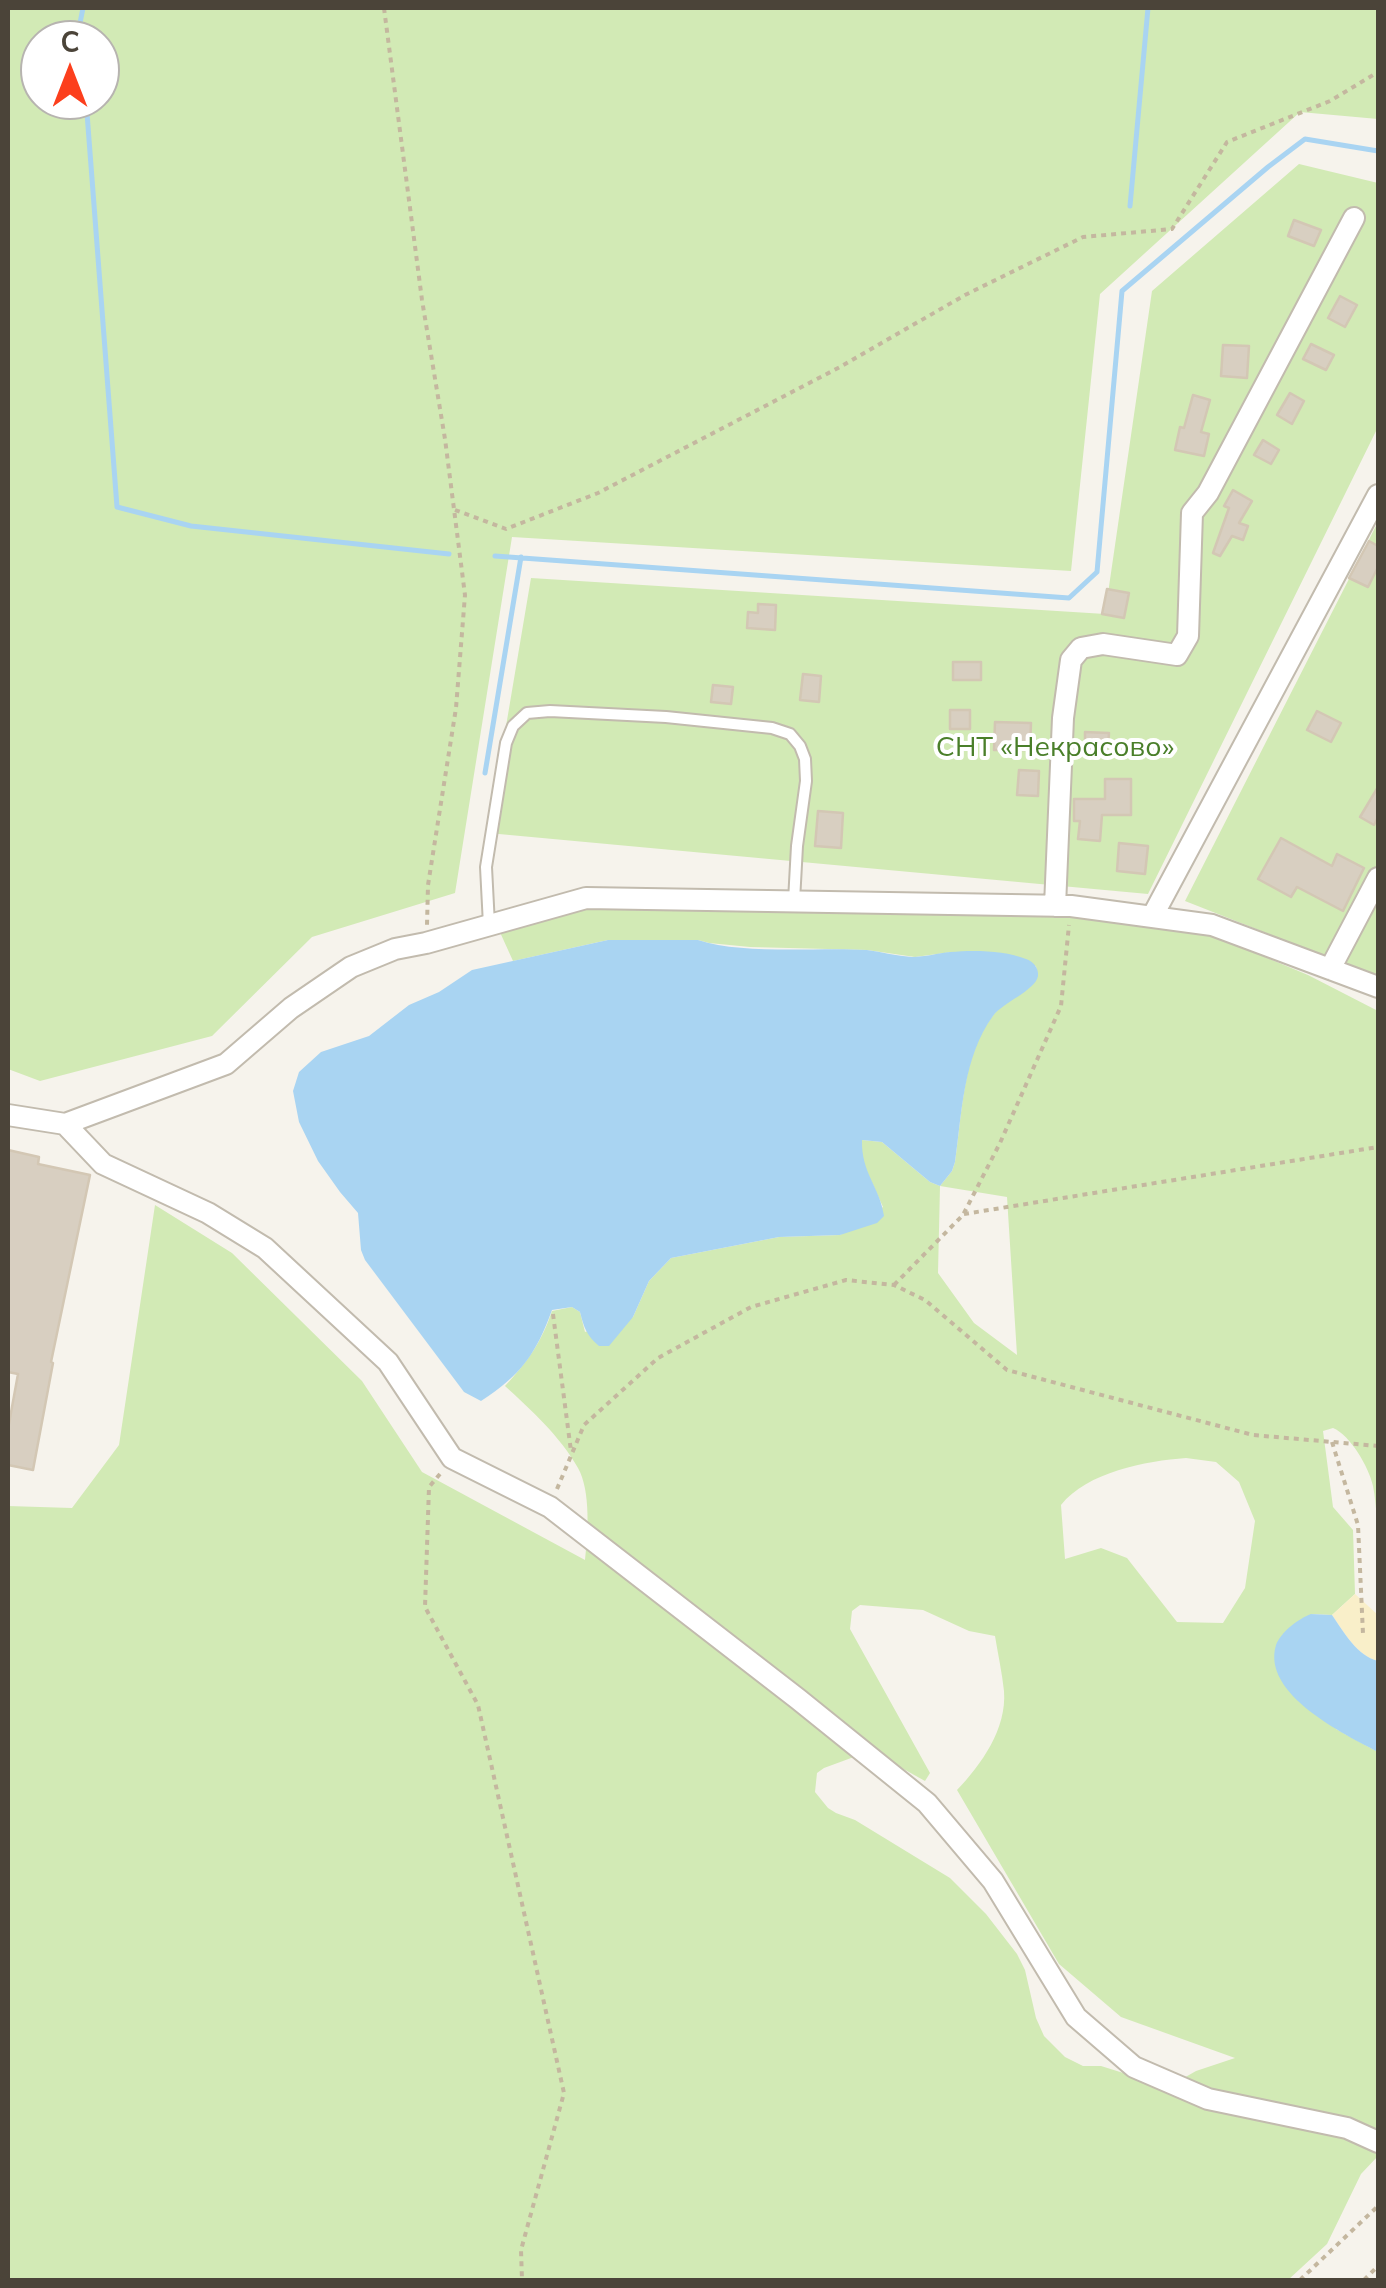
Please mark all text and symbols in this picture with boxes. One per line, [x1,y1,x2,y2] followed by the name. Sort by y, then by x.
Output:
[20,20,120,120] north arrow
[60,24,80,59] text: С
[936,731,1174,765] park label: СНТ «Некрасово»

